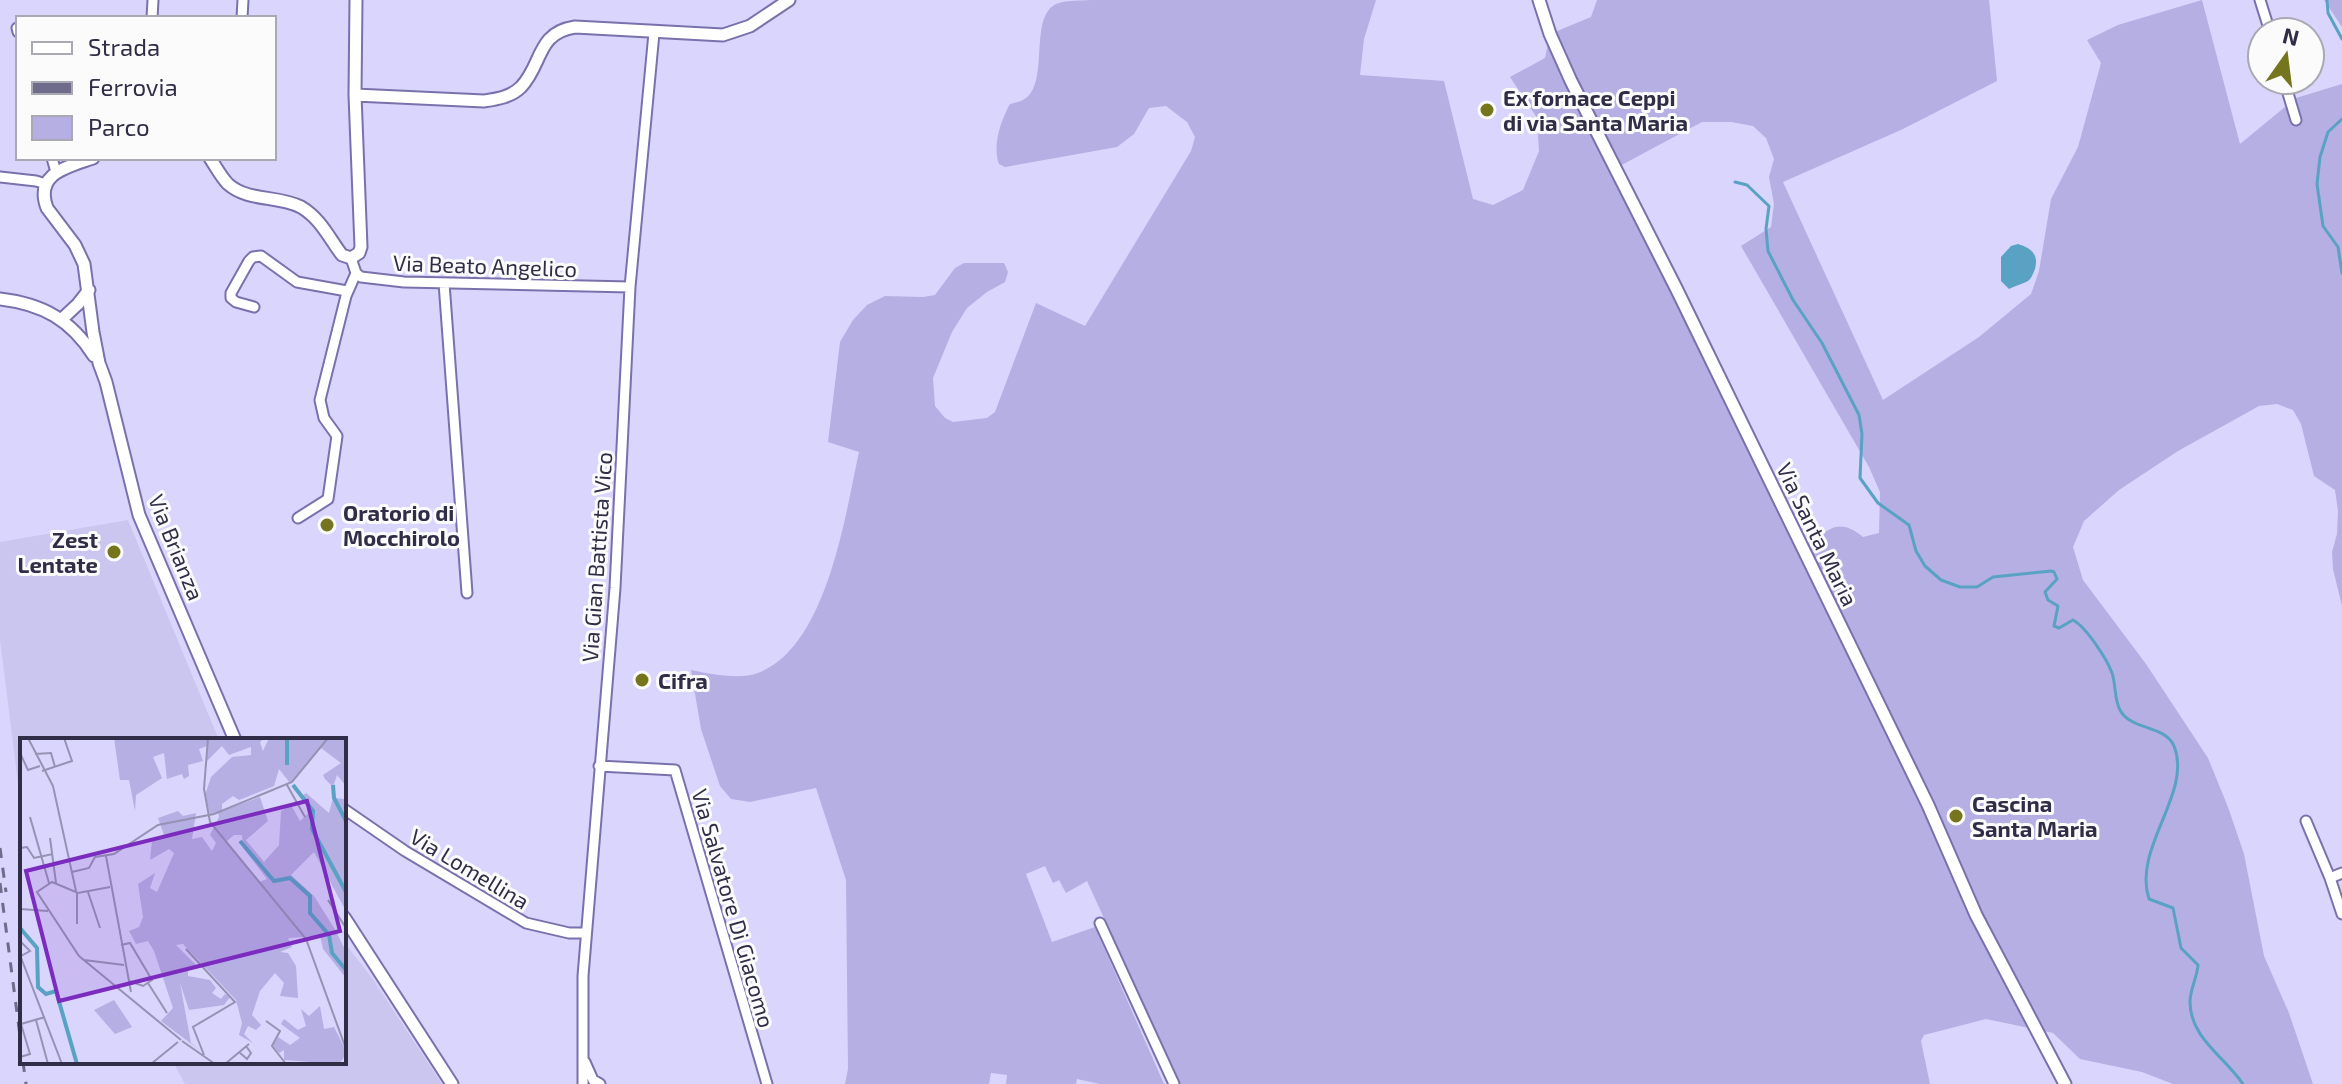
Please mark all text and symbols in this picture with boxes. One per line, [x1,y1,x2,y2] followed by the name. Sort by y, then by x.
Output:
[16,16,276,160] legend
[2246,16,2326,96] north arrow
[2280,21,2302,50] text: N
[88,32,160,61] text: Strada
[88,72,178,101] text: Ferrovia
[1503,84,1688,135] place label: Ex fornace Ceppi di via Santa Maria
[1478,101,1496,119] marker: Ex fornace Ceppi di via Santa Maria
[88,112,150,141] text: Parco
[393,249,577,281] street label: Via Beato Angelico
[576,451,616,663] street label: Via Gian Battista Vico
[1772,458,1864,610] street label: Via Santa Maria
[144,490,210,604] street label: Via Brianza
[343,499,460,550] place label: Oratorio di Mocchirolo
[318,516,336,534] marker: Oratorio di Mocchirolo
[18,526,98,577] place label: Zest Lentate
[105,543,123,561] marker: Zest Lentate
[658,667,708,693] place label: Cifra
[633,671,651,689] marker: Cifra
[20,738,346,1064] inset map
[687,786,781,1030] street label: Via Salvatore Di Giacomo
[1972,790,2098,841] place label: Cascina Santa Maria
[1947,807,1965,825] marker: Cascina Santa Maria
[406,822,534,914] street label: Via Lomellina

